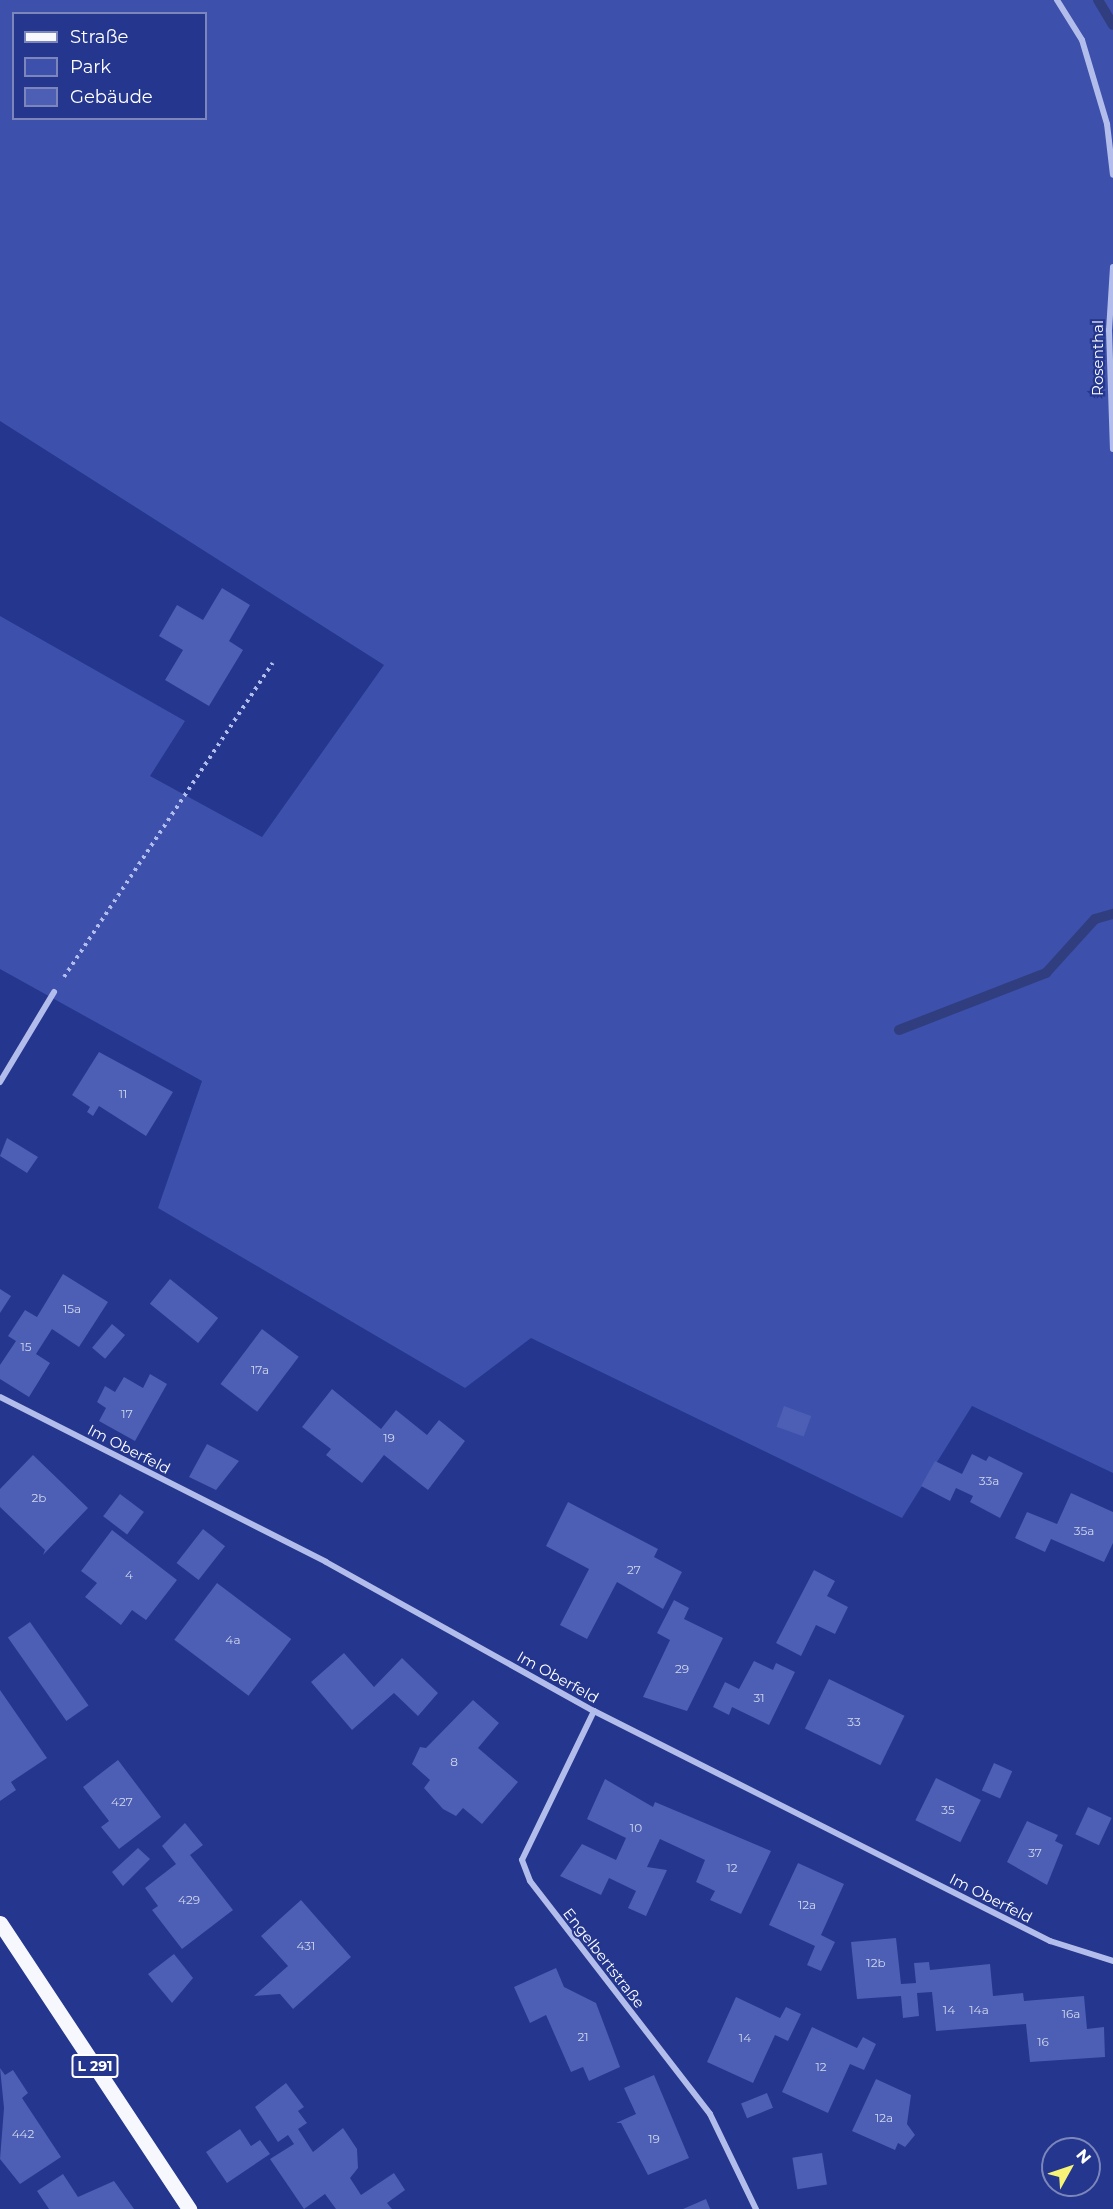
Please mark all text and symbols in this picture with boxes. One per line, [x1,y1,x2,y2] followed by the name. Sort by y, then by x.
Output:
[12,12,207,120] legend
[70,26,128,48] text: Straße
[70,56,111,78] text: Park
[70,86,153,108] text: Gebäude
[1089,320,1107,396] street label: Rosenthal
[119,1087,127,1101] house number: 11
[63,1302,81,1316] house number: 15a
[20,1340,32,1354] house number: 15
[251,1363,269,1377] house number: 17a
[121,1407,133,1421] house number: 17
[85,1420,173,1478] street label: Im Oberfeld
[383,1431,395,1445] house number: 19
[979,1474,999,1488] house number: 33a
[32,1491,46,1505] house number: 2b
[1074,1524,1094,1538] house number: 35a
[627,1563,641,1577] house number: 27
[125,1568,133,1582] house number: 4
[225,1633,241,1647] house number: 4a
[514,1647,602,1707] street label: Im Oberfeld
[675,1662,689,1676] house number: 29
[753,1691,765,1705] house number: 31
[847,1715,861,1729] house number: 33
[450,1755,458,1769] house number: 8
[111,1795,133,1809] house number: 427
[941,1803,955,1817] house number: 35
[630,1821,642,1835] house number: 10
[1028,1846,1042,1860] house number: 37
[726,1861,738,1875] house number: 12
[947,1869,1035,1927] street label: Im Oberfeld
[178,1893,200,1907] house number: 429
[798,1898,816,1912] house number: 12a
[559,1904,649,2012] street label: Engelbertstraße
[297,1939,315,1953] house number: 431
[866,1956,886,1970] house number: 12b
[943,2003,955,2017] house number: 14
[969,2003,989,2017] house number: 14a
[1062,2007,1080,2021] house number: 16a
[577,2030,589,2044] house number: 21
[739,2031,751,2045] house number: 14
[1037,2035,1049,2049] house number: 16
[71,2055,119,2077] road number: L 291
[815,2060,827,2074] house number: 12
[875,2111,893,2125] house number: 12a
[12,2127,34,2141] house number: 442
[648,2132,660,2146] house number: 19
[1041,2137,1101,2197] north arrow
[1072,2145,1095,2167] text: N

